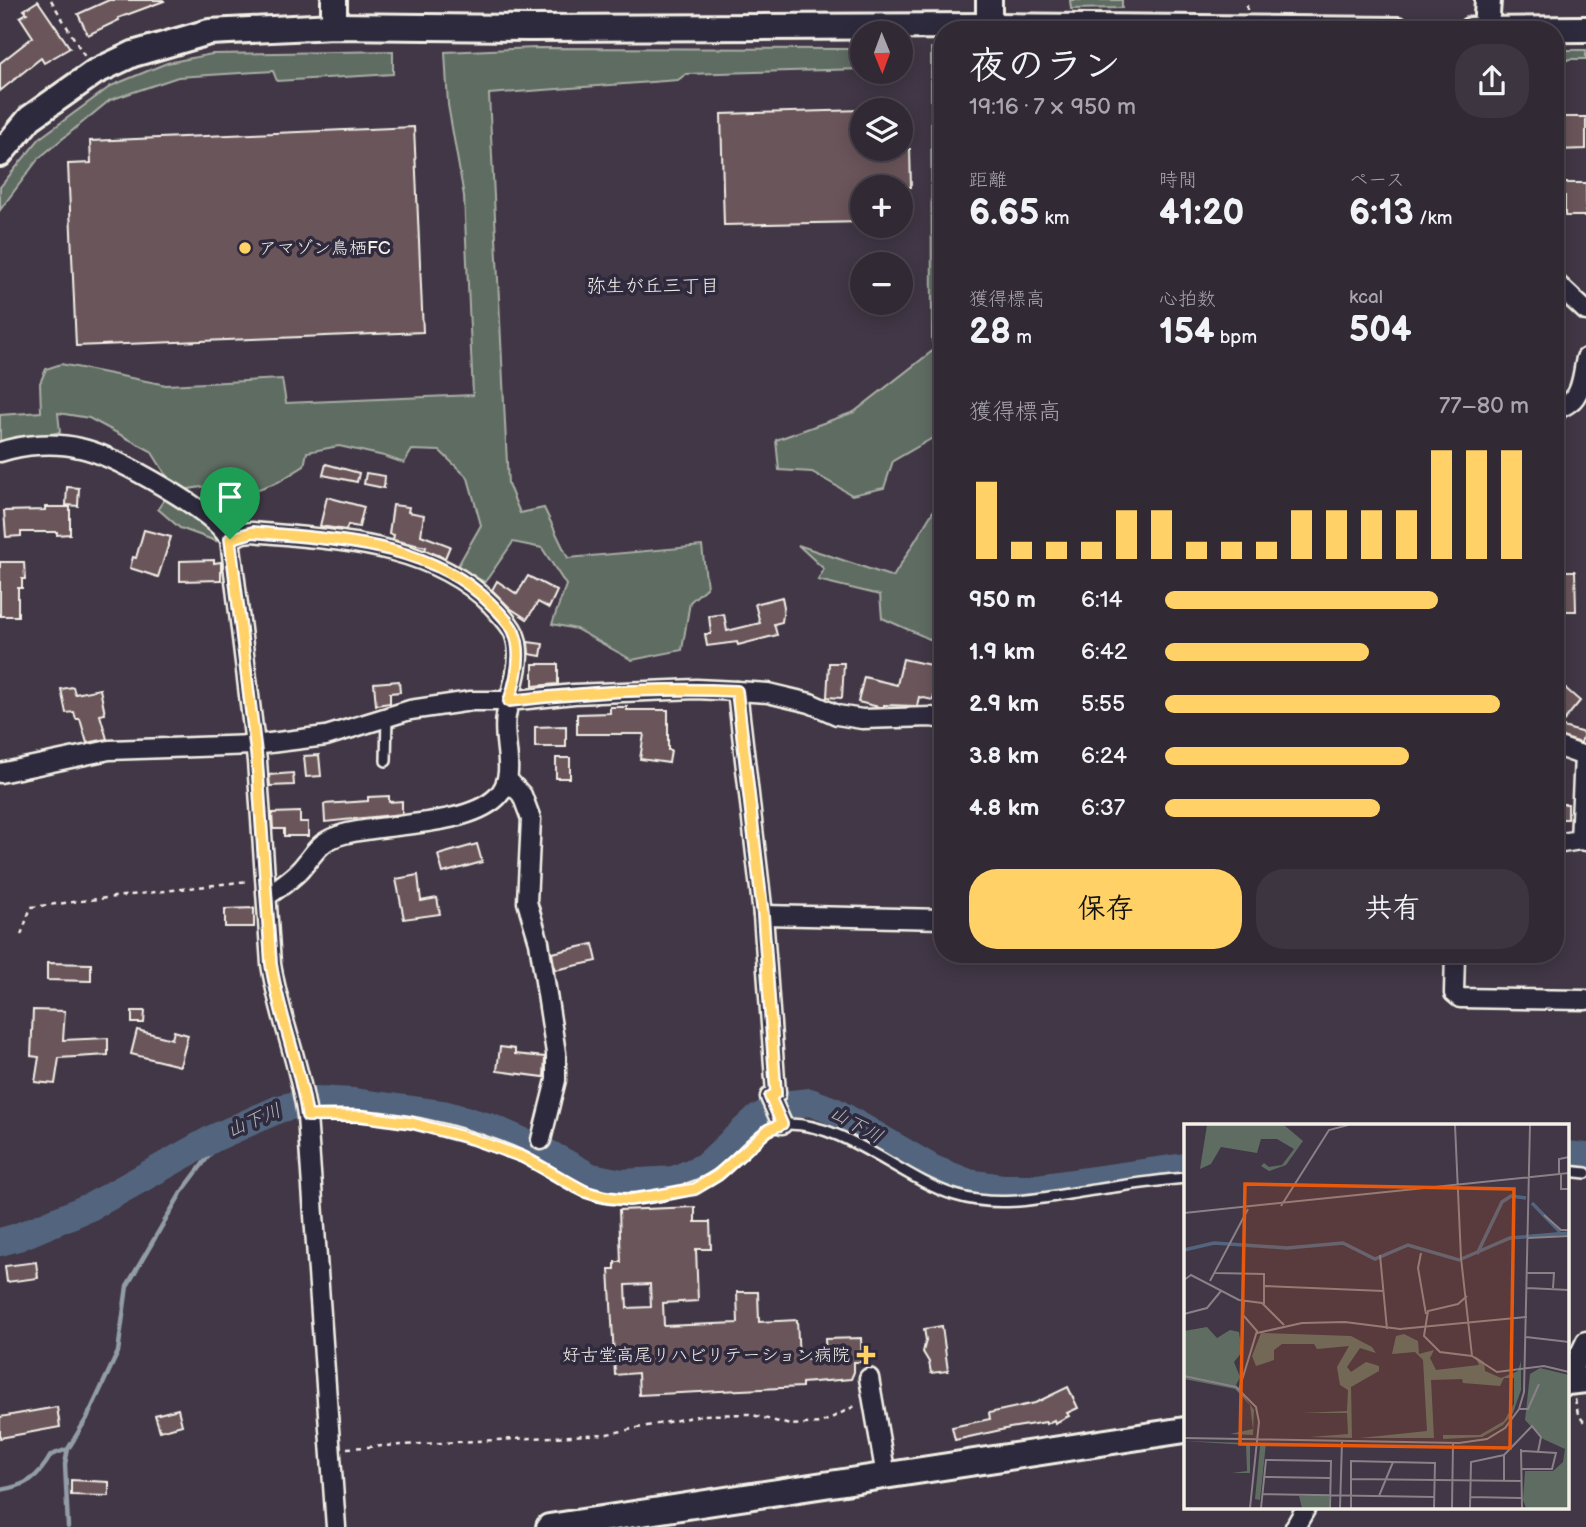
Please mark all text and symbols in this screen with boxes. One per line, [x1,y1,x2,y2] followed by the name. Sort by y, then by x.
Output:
[850,21,914,84] north arrow
[850,21,913,315] map controls
[969,44,1121,89] text: 夜のラン
[1455,44,1529,118] button: share
[969,93,1136,121] text: 19:16 · 7 × 950 m
[850,98,913,161] button: layers
[969,169,1007,192] text: 距離
[1159,169,1197,192] text: 時間
[1349,169,1405,192] text: ペース
[850,175,913,238] button: +
[969,192,1039,235] text: 6.65
[1159,192,1244,235] text: 41:20
[1349,192,1414,235] text: 6:13
[1039,207,1069,230] text: km
[1414,207,1453,230] text: /km
[259,238,391,259] place label: アマゾン鳥栖FC
[237,240,253,256] marker: アマゾン鳥栖FC
[850,252,913,315] button: −
[586,275,720,298] district label: 弥生が丘三丁目
[1349,286,1383,309] text: kcal
[969,288,1045,311] text: 獲得標高
[1159,288,1216,311] text: 心拍数
[1349,309,1412,352] text: 504
[969,311,1011,354] text: 28
[1159,311,1215,354] text: 154
[1011,326,1032,349] text: m
[1215,326,1257,349] text: bpm
[1439,392,1529,420] text: 77–80 m
[969,398,1061,426] text: 獲得標高
[200,467,260,539] pin
[211,478,249,516] icon: arrive
[969,586,1036,614] text: 950 m
[1081,586,1123,614] text: 6:14
[969,638,1035,666] text: 1.9 km
[1081,638,1127,666] text: 6:42
[969,690,1039,718] text: 2.9 km
[1081,690,1125,718] text: 5:55
[969,742,1039,770] text: 3.8 km
[1081,742,1127,770] text: 6:24
[969,794,1039,822] text: 4.8 km
[1081,794,1125,822] text: 6:37
[969,869,1242,949] button: 保存
[1256,869,1529,949] button: 共有
[223,1099,285,1143] water label: 山下川
[825,1101,887,1149] water label: 山下川
[1184,1124,1568,1510] inset map
[562,1345,850,1366] place label: 好古堂高尾リハビリテーション病院
[856,1345,876,1365] marker: 好古堂高尾リハビリテーション病院

